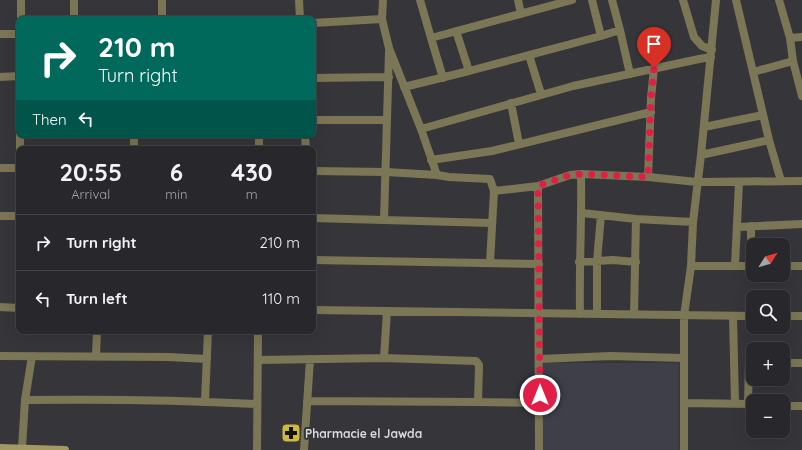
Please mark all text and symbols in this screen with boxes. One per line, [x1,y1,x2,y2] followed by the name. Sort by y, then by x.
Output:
[637,27,671,68] pin
[98,29,176,64] text: 210 m
[32,32,84,84] icon: right
[643,33,665,55] icon: arrive
[98,64,178,87] text: Turn right
[75,108,97,130] icon: left
[32,110,67,129] text: Then
[59,157,122,187] text: 20:55
[170,157,183,187] text: 6
[231,157,273,187] text: 430
[71,186,110,202] text: Arrival
[165,186,188,202] text: min
[246,186,258,202] text: m
[32,232,54,254] icon: right
[66,233,137,252] text: Turn right
[259,233,300,252] text: 210 m
[746,238,790,282] north arrow
[746,238,790,438] map controls
[32,288,54,310] icon: left
[66,289,128,308] text: Turn left
[262,289,300,308] text: 110 m
[746,290,790,334] button: search
[746,342,790,386] button: +
[519,374,561,416] position arrow
[746,394,790,438] button: −
[280,422,302,444] pharmacy icon: Pharmacie el Jawda
[305,426,422,441] place label: Pharmacie el Jawda

